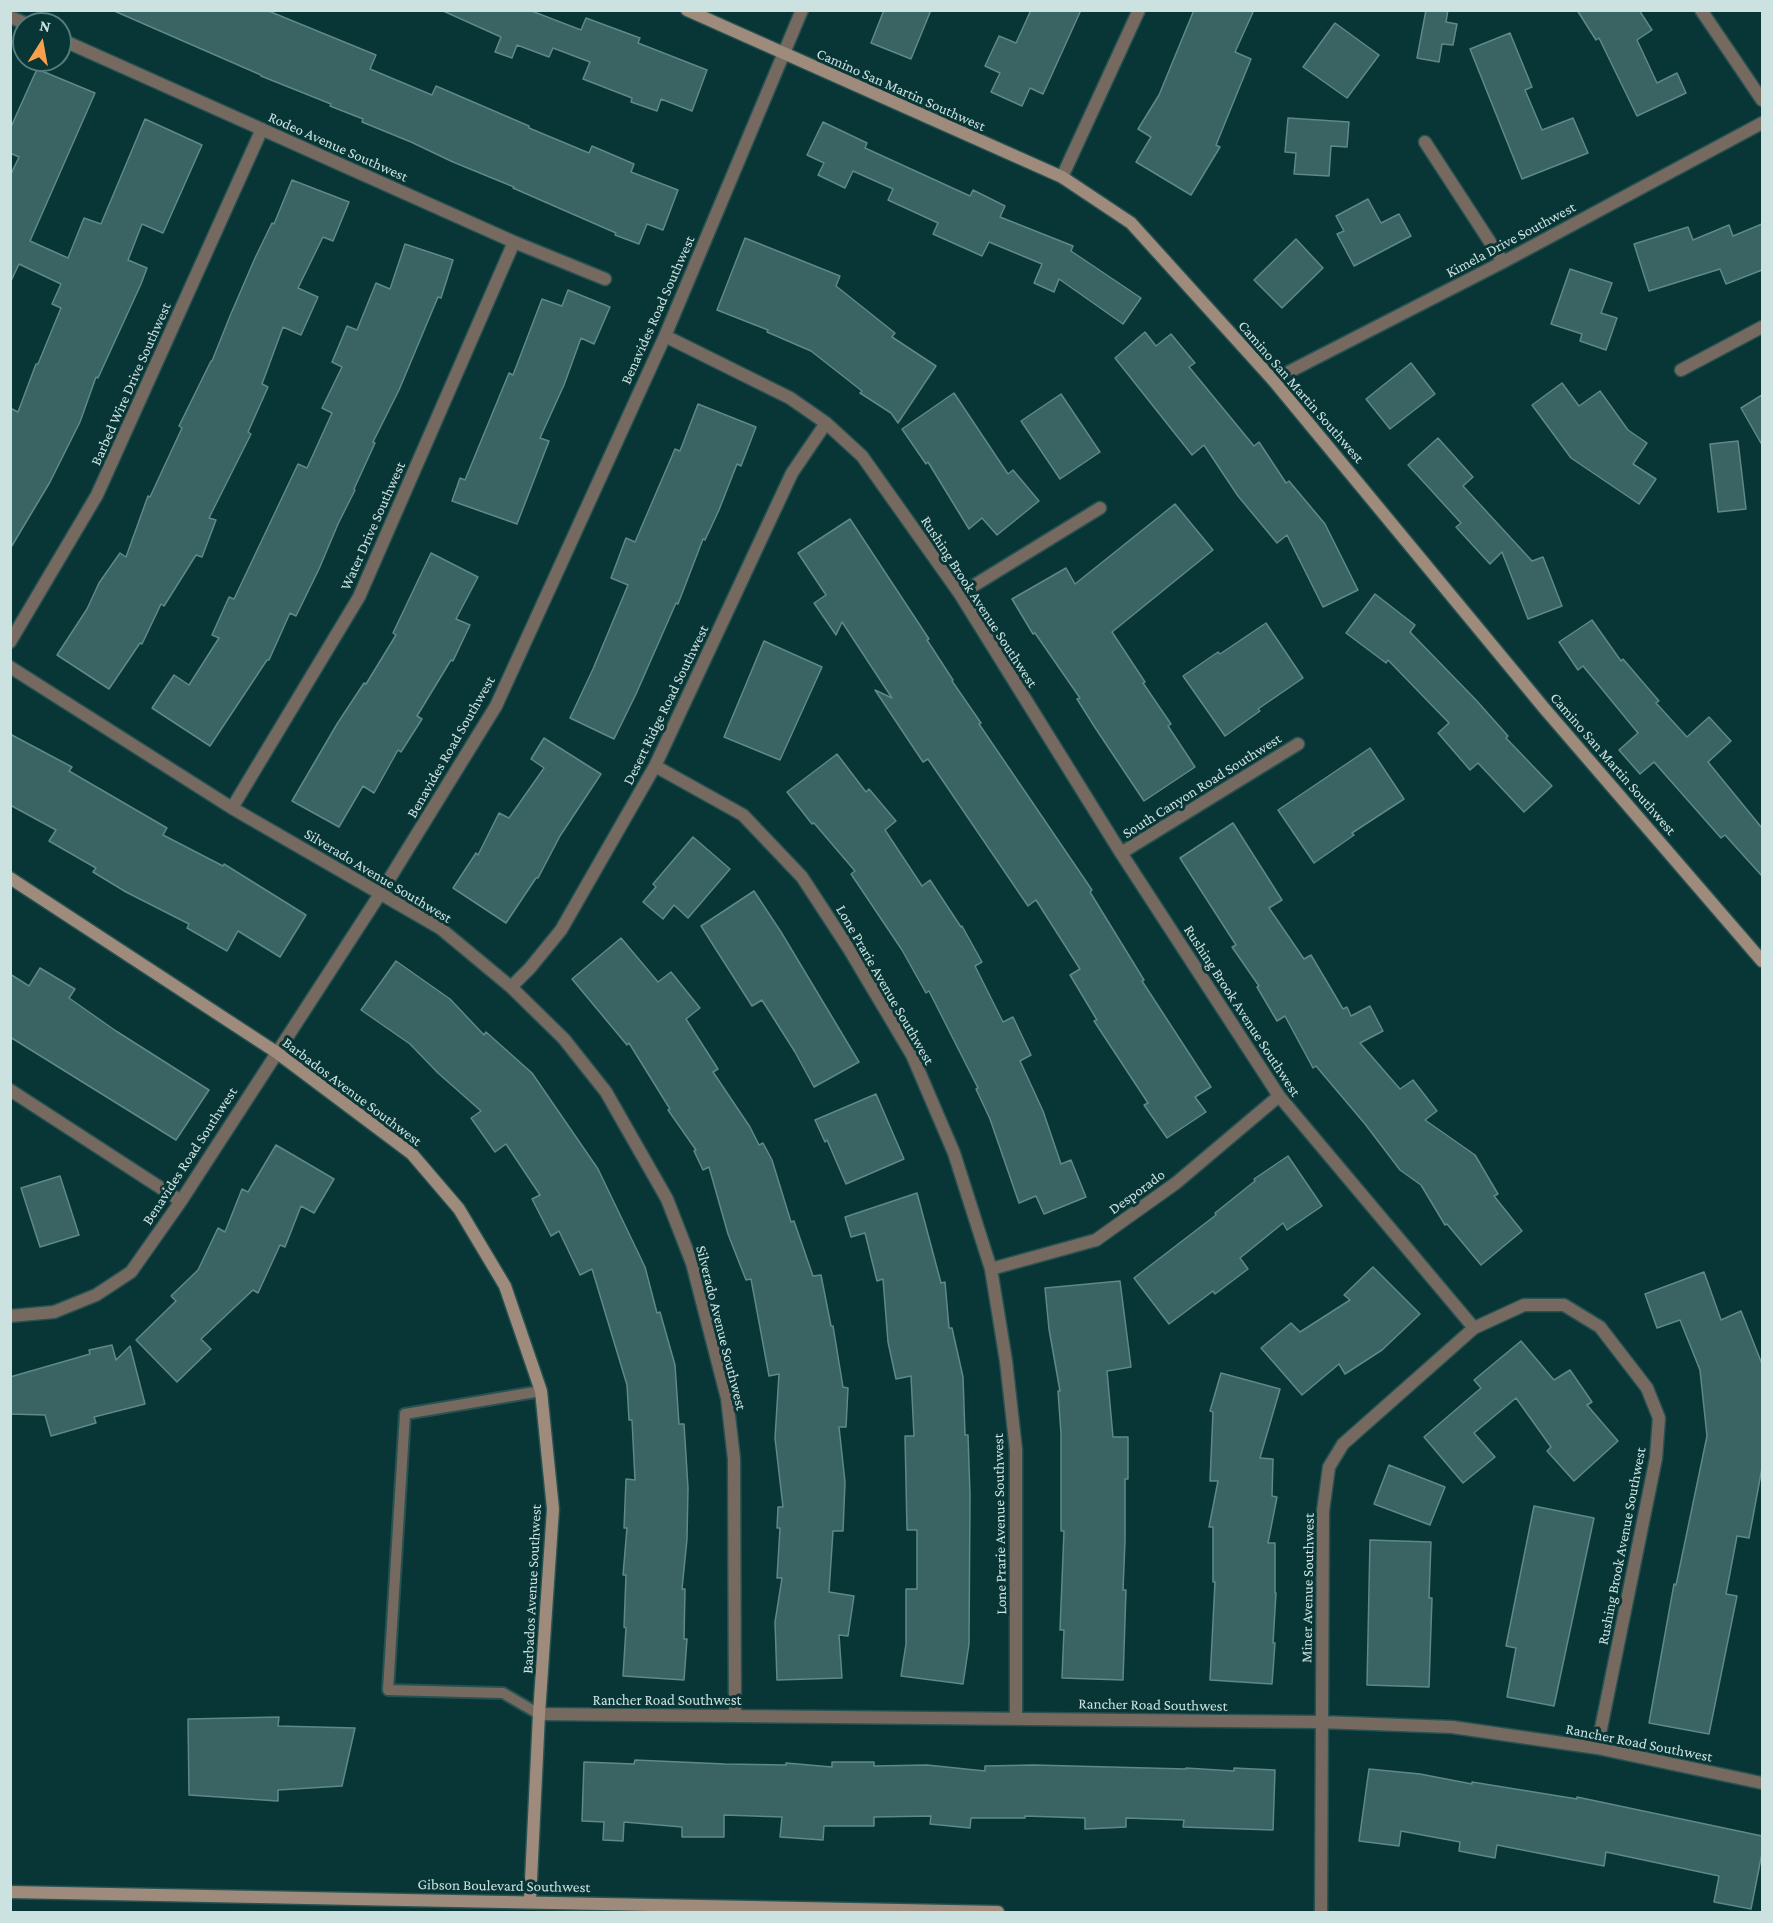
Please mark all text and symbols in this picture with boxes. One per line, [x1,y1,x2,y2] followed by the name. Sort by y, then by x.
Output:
[12,12,72,72] north arrow
[38,16,52,35] text: N
[814,45,988,135] street label: Camino San Martin Southwest
[265,108,411,186] street label: Rodeo Avenue Southwest
[1443,198,1579,282] street label: Kimela Drive Southwest
[617,233,699,387] street label: Benavides Road Southwest
[87,300,175,468] street label: Barbed Wire Drive Southwest
[1234,317,1368,467] street label: Camino San Martin Southwest
[337,459,409,593] street label: Water Drive Southwest
[917,513,1041,691] street label: Rushing Brook Avenue Southwest
[619,622,713,788] street label: Desert Ridge Road Southwest
[403,673,499,821] street label: Benavides Road Southwest
[1546,689,1680,839] street label: Camino San Martin Southwest
[1119,730,1285,842] street label: South Canyon Road Southwest
[301,825,455,927] street label: Silverado Avenue Southwest
[832,902,938,1068] street label: Lone Prarie Avenue Southwest
[1180,922,1304,1100] street label: Rushing Brook Avenue Southwest
[279,1034,425,1150] street label: Barbados Avenue Southwest
[139,1084,241,1228] street label: Benavides Road Southwest
[1105,1166,1169,1218] street label: Desporado
[692,1244,750,1412] street label: Silverado Avenue Southwest
[989,1433,1011,1615] street label: Lone Prarie Avenue Southwest
[1594,1446,1650,1646] street label: Rushing Brook Avenue Southwest
[519,1504,545,1674] street label: Barbados Avenue Southwest
[1298,1513,1318,1663] street label: Miner Avenue Southwest
[592,1691,742,1709] street label: Rancher Road Southwest
[1078,1695,1228,1715] street label: Rancher Road Southwest
[1564,1720,1714,1766] street label: Rancher Road Southwest
[418,1875,590,1897] street label: Gibson Boulevard Southwest

